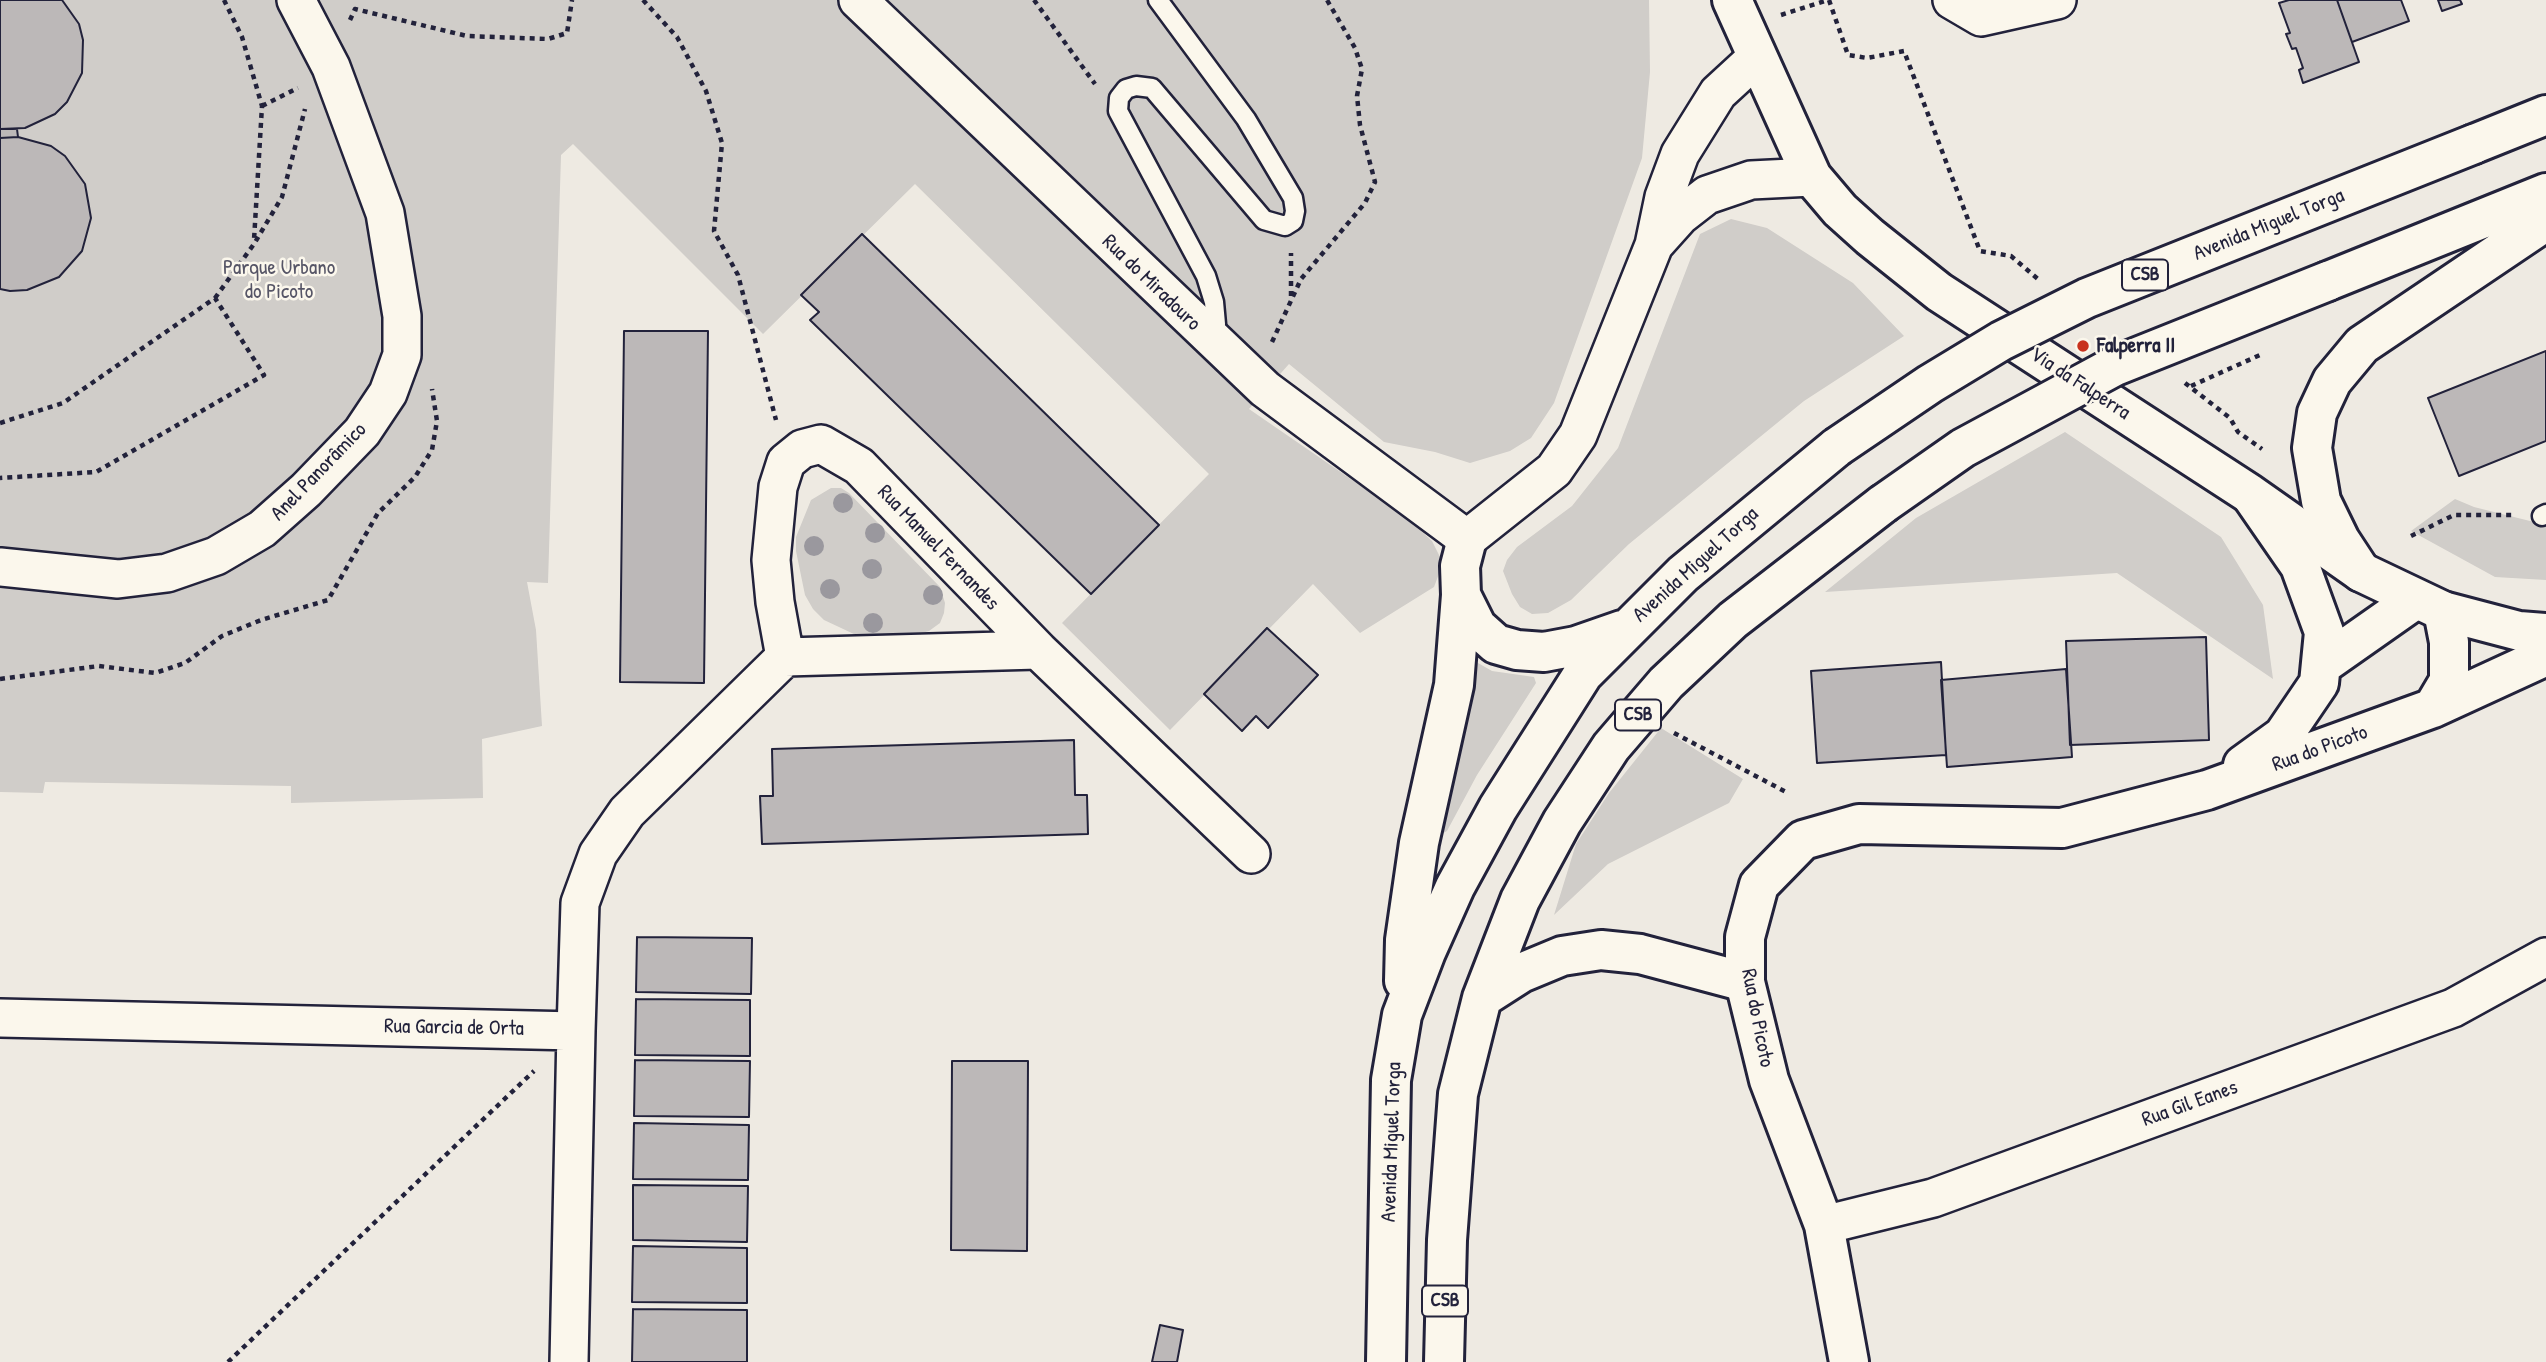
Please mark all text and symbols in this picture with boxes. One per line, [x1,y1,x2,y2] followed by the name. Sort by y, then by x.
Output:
[2190,183,2348,267] street label: Avenida Miguel Torga
[1096,230,1206,336] street label: Rua do Miradouro
[223,255,335,305] park label: Parque Urbano do Picoto
[2122,260,2168,290] road number: CSB
[2097,333,2175,359] place label: Falperra II
[2075,338,2091,354] marker: Falperra II
[2025,342,2135,426] street label: Via da Falperra
[266,418,372,526] street label: Anel Panorâmico
[872,480,1004,616] street label: Rua Manuel Fernandes
[1628,502,1764,628] street label: Avenida Miguel Torga
[1615,700,1661,730] road number: CSB
[2269,720,2371,778] street label: Rua do Picoto
[1735,967,1779,1069] street label: Rua do Picoto
[384,1014,524,1042] street label: Rua Garcia de Orta
[1377,1062,1407,1222] street label: Avenida Miguel Torga
[2139,1075,2241,1133] street label: Rua Gil Eanes
[1422,1286,1468,1316] road number: CSB

